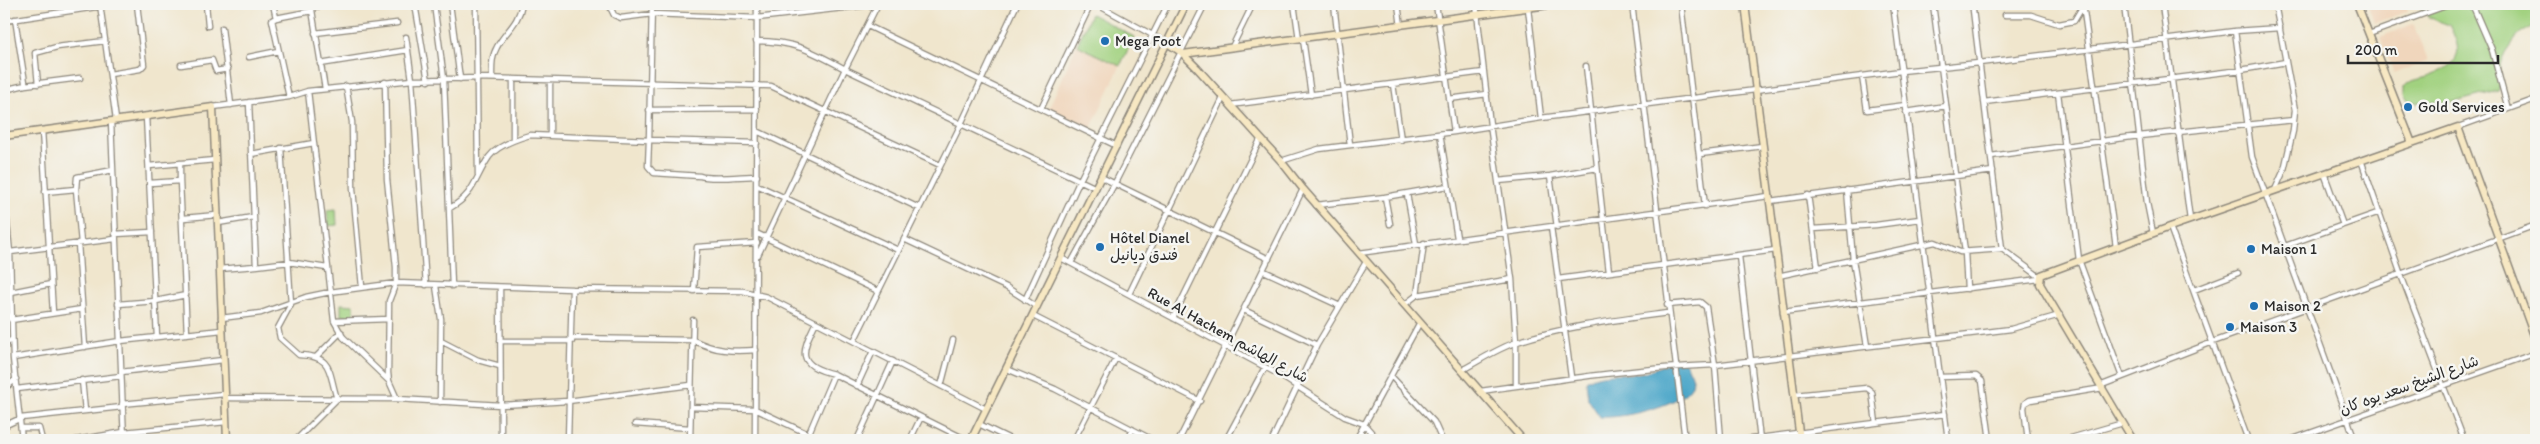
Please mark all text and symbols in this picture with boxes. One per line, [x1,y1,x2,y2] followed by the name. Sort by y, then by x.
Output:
[1115,32,1181,50] place label: Mega Foot
[2348,32,2498,64] scale bar
[1099,35,1111,47] marker: Mega Foot
[2355,41,2398,59] text: 200 m
[2418,98,2505,116] place label: Gold Services
[2402,101,2414,113] marker: Gold Services
[1110,229,1190,264] place label: Hôtel Dianel فندق ديانيل
[2261,240,2317,258] place label: Maison 1
[1094,241,1106,253] marker: Hôtel Dianel فندق ديانيل
[2245,243,2257,255] marker: Maison 1
[1143,283,1311,389] street label: Rue Al Hachem شارع الهاشم
[2264,297,2321,315] place label: Maison 2
[2248,300,2260,312] marker: Maison 2
[2240,318,2297,336] place label: Maison 3
[2224,321,2236,333] marker: Maison 3
[2337,351,2481,419] street label: شارع الشيخ سعد بوه كان

